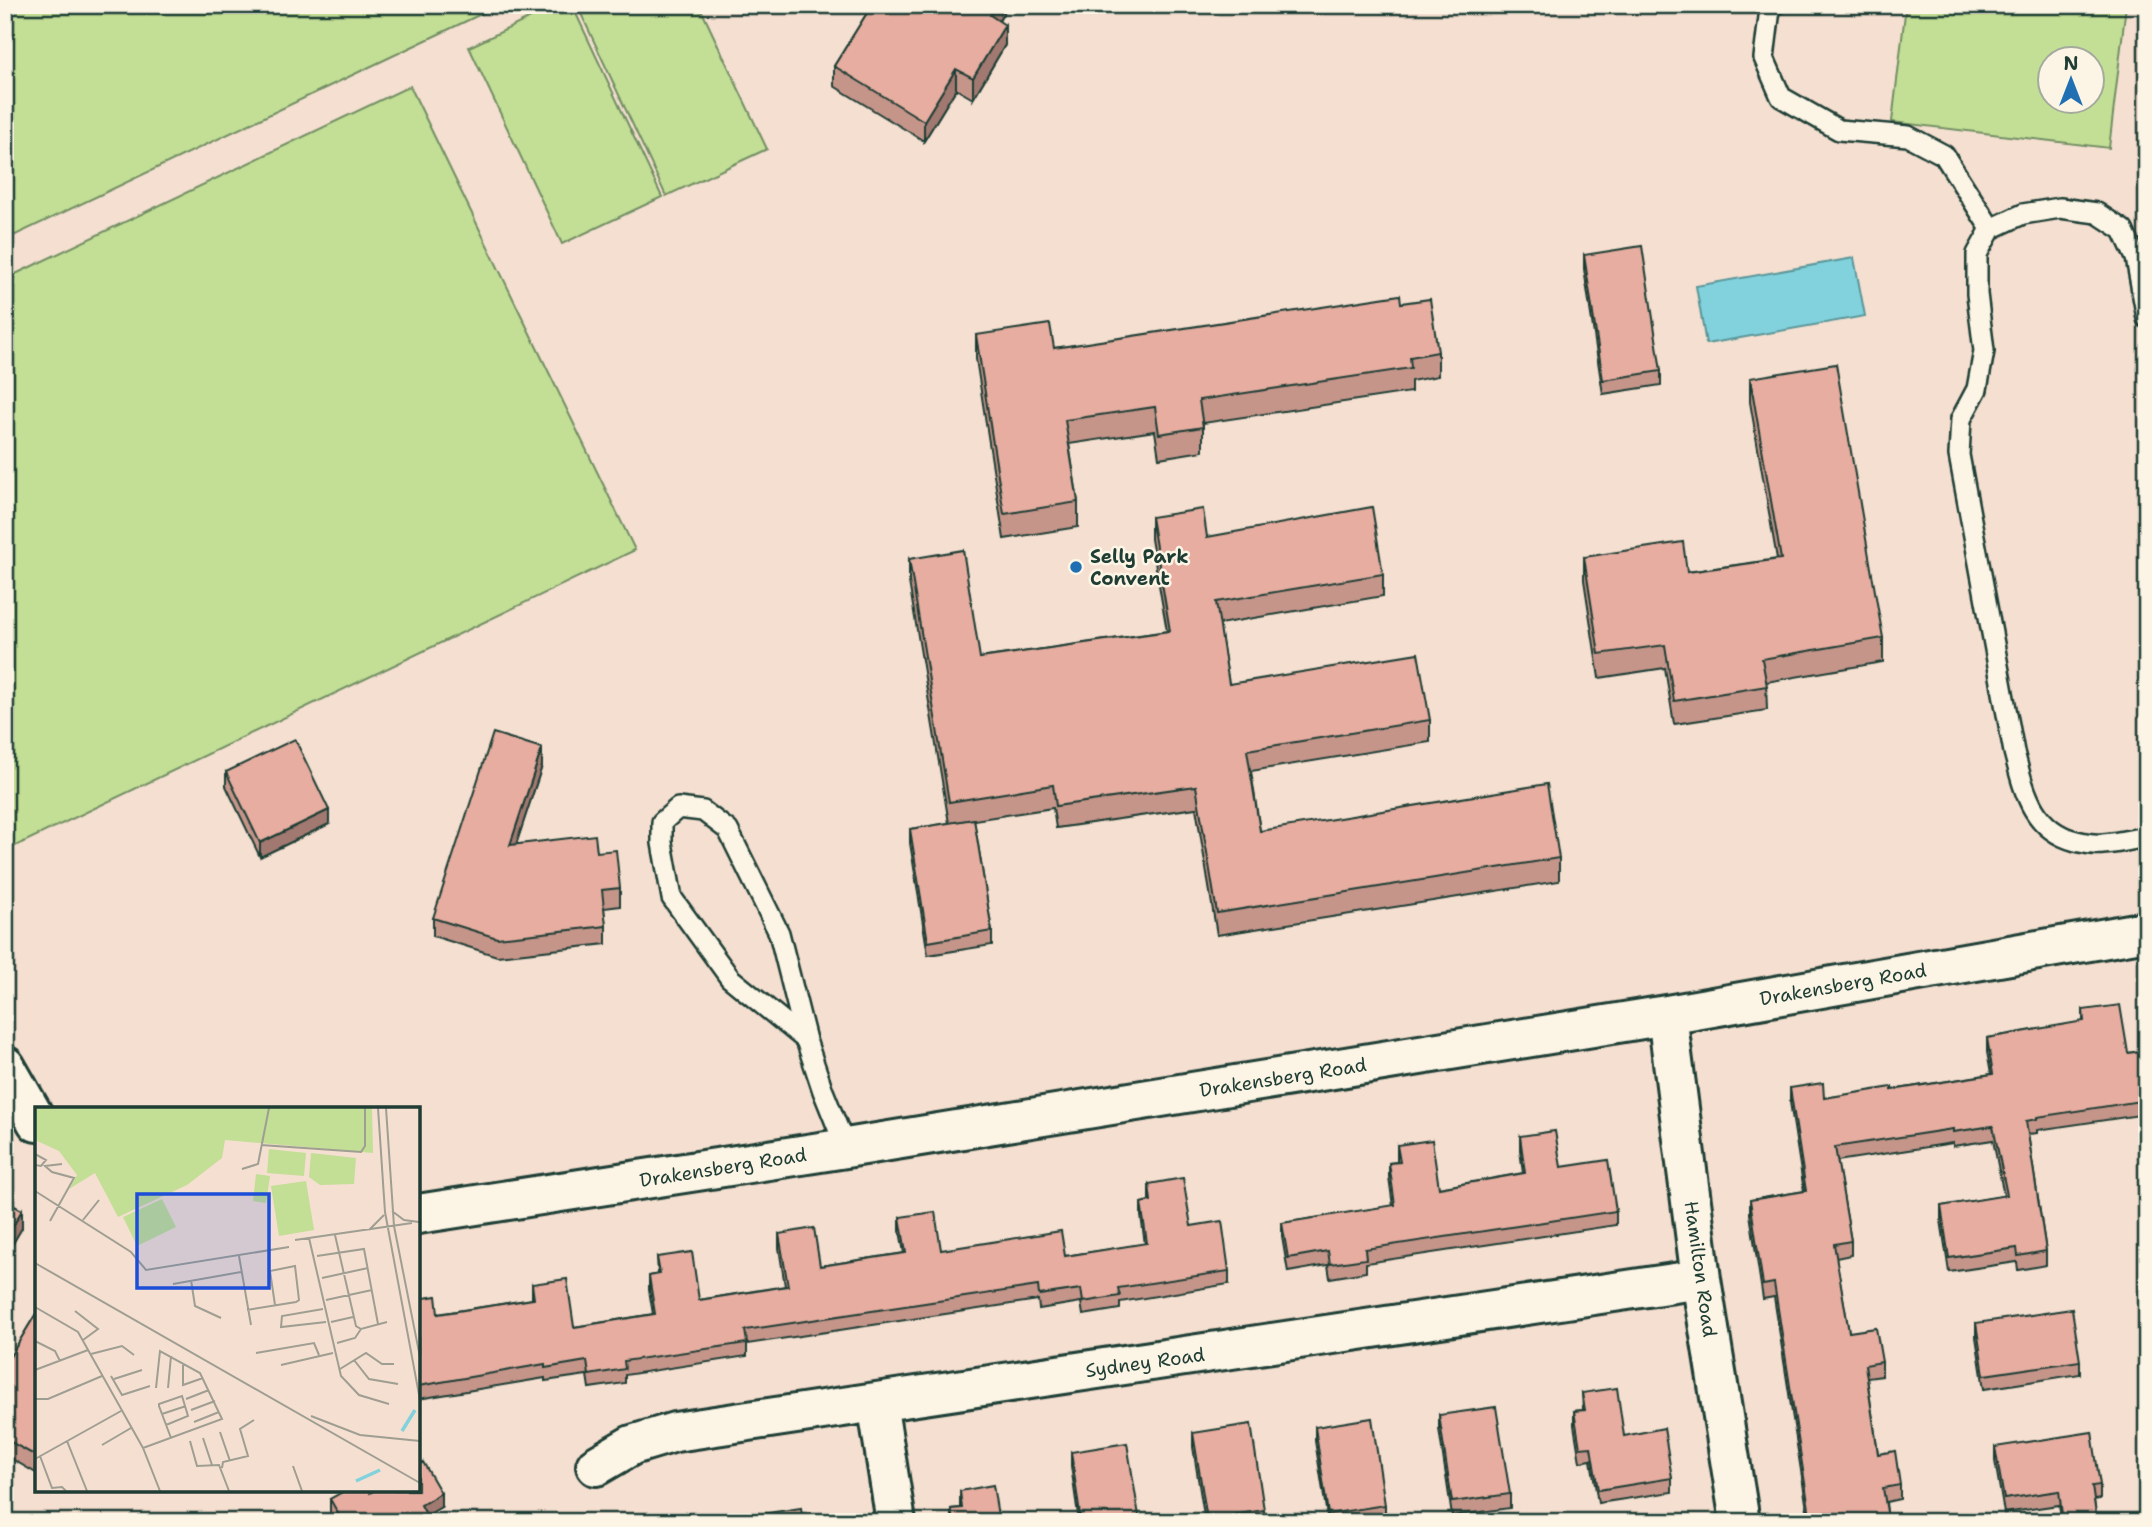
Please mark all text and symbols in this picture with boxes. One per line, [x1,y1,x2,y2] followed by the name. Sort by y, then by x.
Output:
[2036,46,2106,116] north arrow
[2063,51,2079,76] text: N
[1090,544,1189,591] place label: Selly Park Convent
[1068,559,1084,575] marker: Selly Park Convent
[1758,958,1928,1011] street label: Drakensberg Road
[1198,1052,1368,1103] street label: Drakensberg Road
[35,1107,420,1492] inset map
[638,1142,808,1193] street label: Drakensberg Road
[1679,1199,1722,1339] street label: Hamilton Road
[1084,1342,1206,1383] street label: Sydney Road

